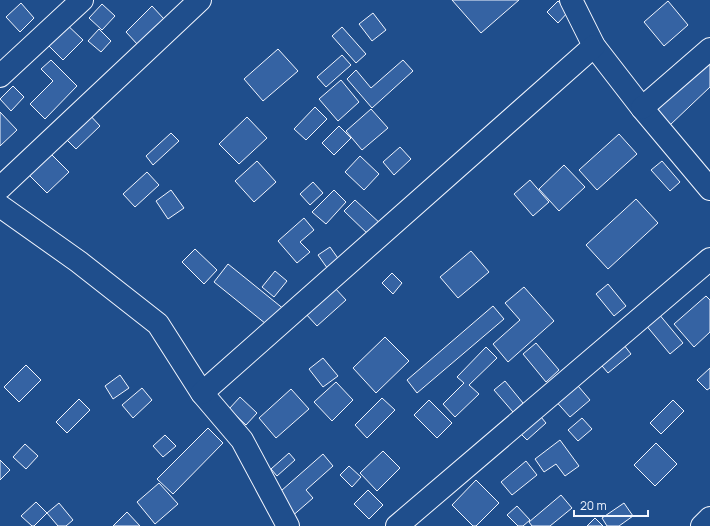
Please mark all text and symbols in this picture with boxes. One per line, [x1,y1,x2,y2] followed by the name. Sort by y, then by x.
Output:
[574,492,648,518] scale bar
[580,497,607,514] text: 20 m

